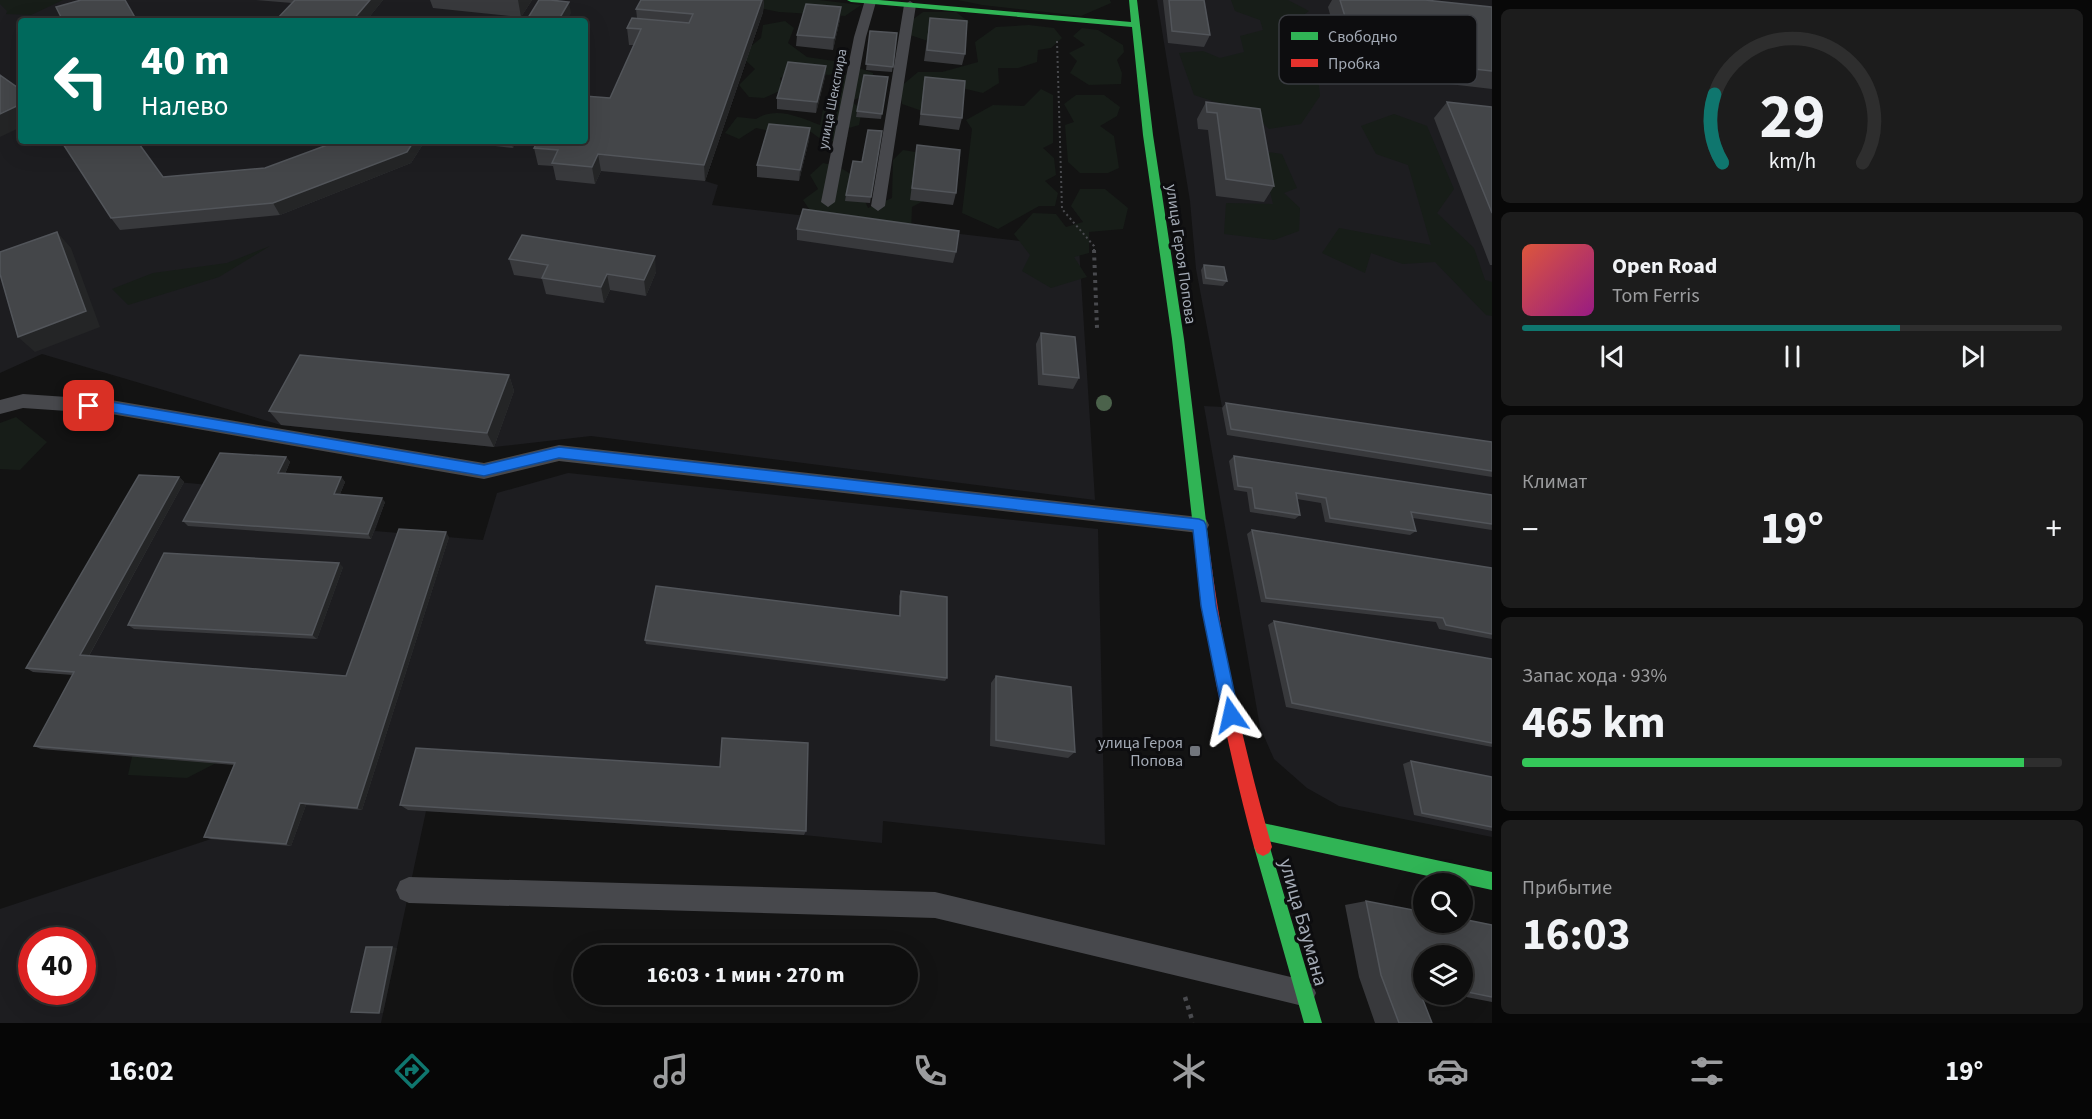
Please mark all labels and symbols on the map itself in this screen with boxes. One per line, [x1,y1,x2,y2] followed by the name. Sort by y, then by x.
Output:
[1279,15,1477,84] legend
[1328,26,1398,48] text: Свободно
[813,47,853,151] street label: улица Шекспира
[1328,53,1380,75] text: Пробка
[1160,183,1202,325] street label: улица Героя Попова
[63,380,114,431] pin
[1199,683,1263,747] position arrow
[1098,732,1183,772] place label: улица Героя Попова
[1188,744,1202,758] marker: улица Героя Попова
[1271,855,1335,989] street label: улица Баумана
[18,927,96,1005] speed limit sign: 40

